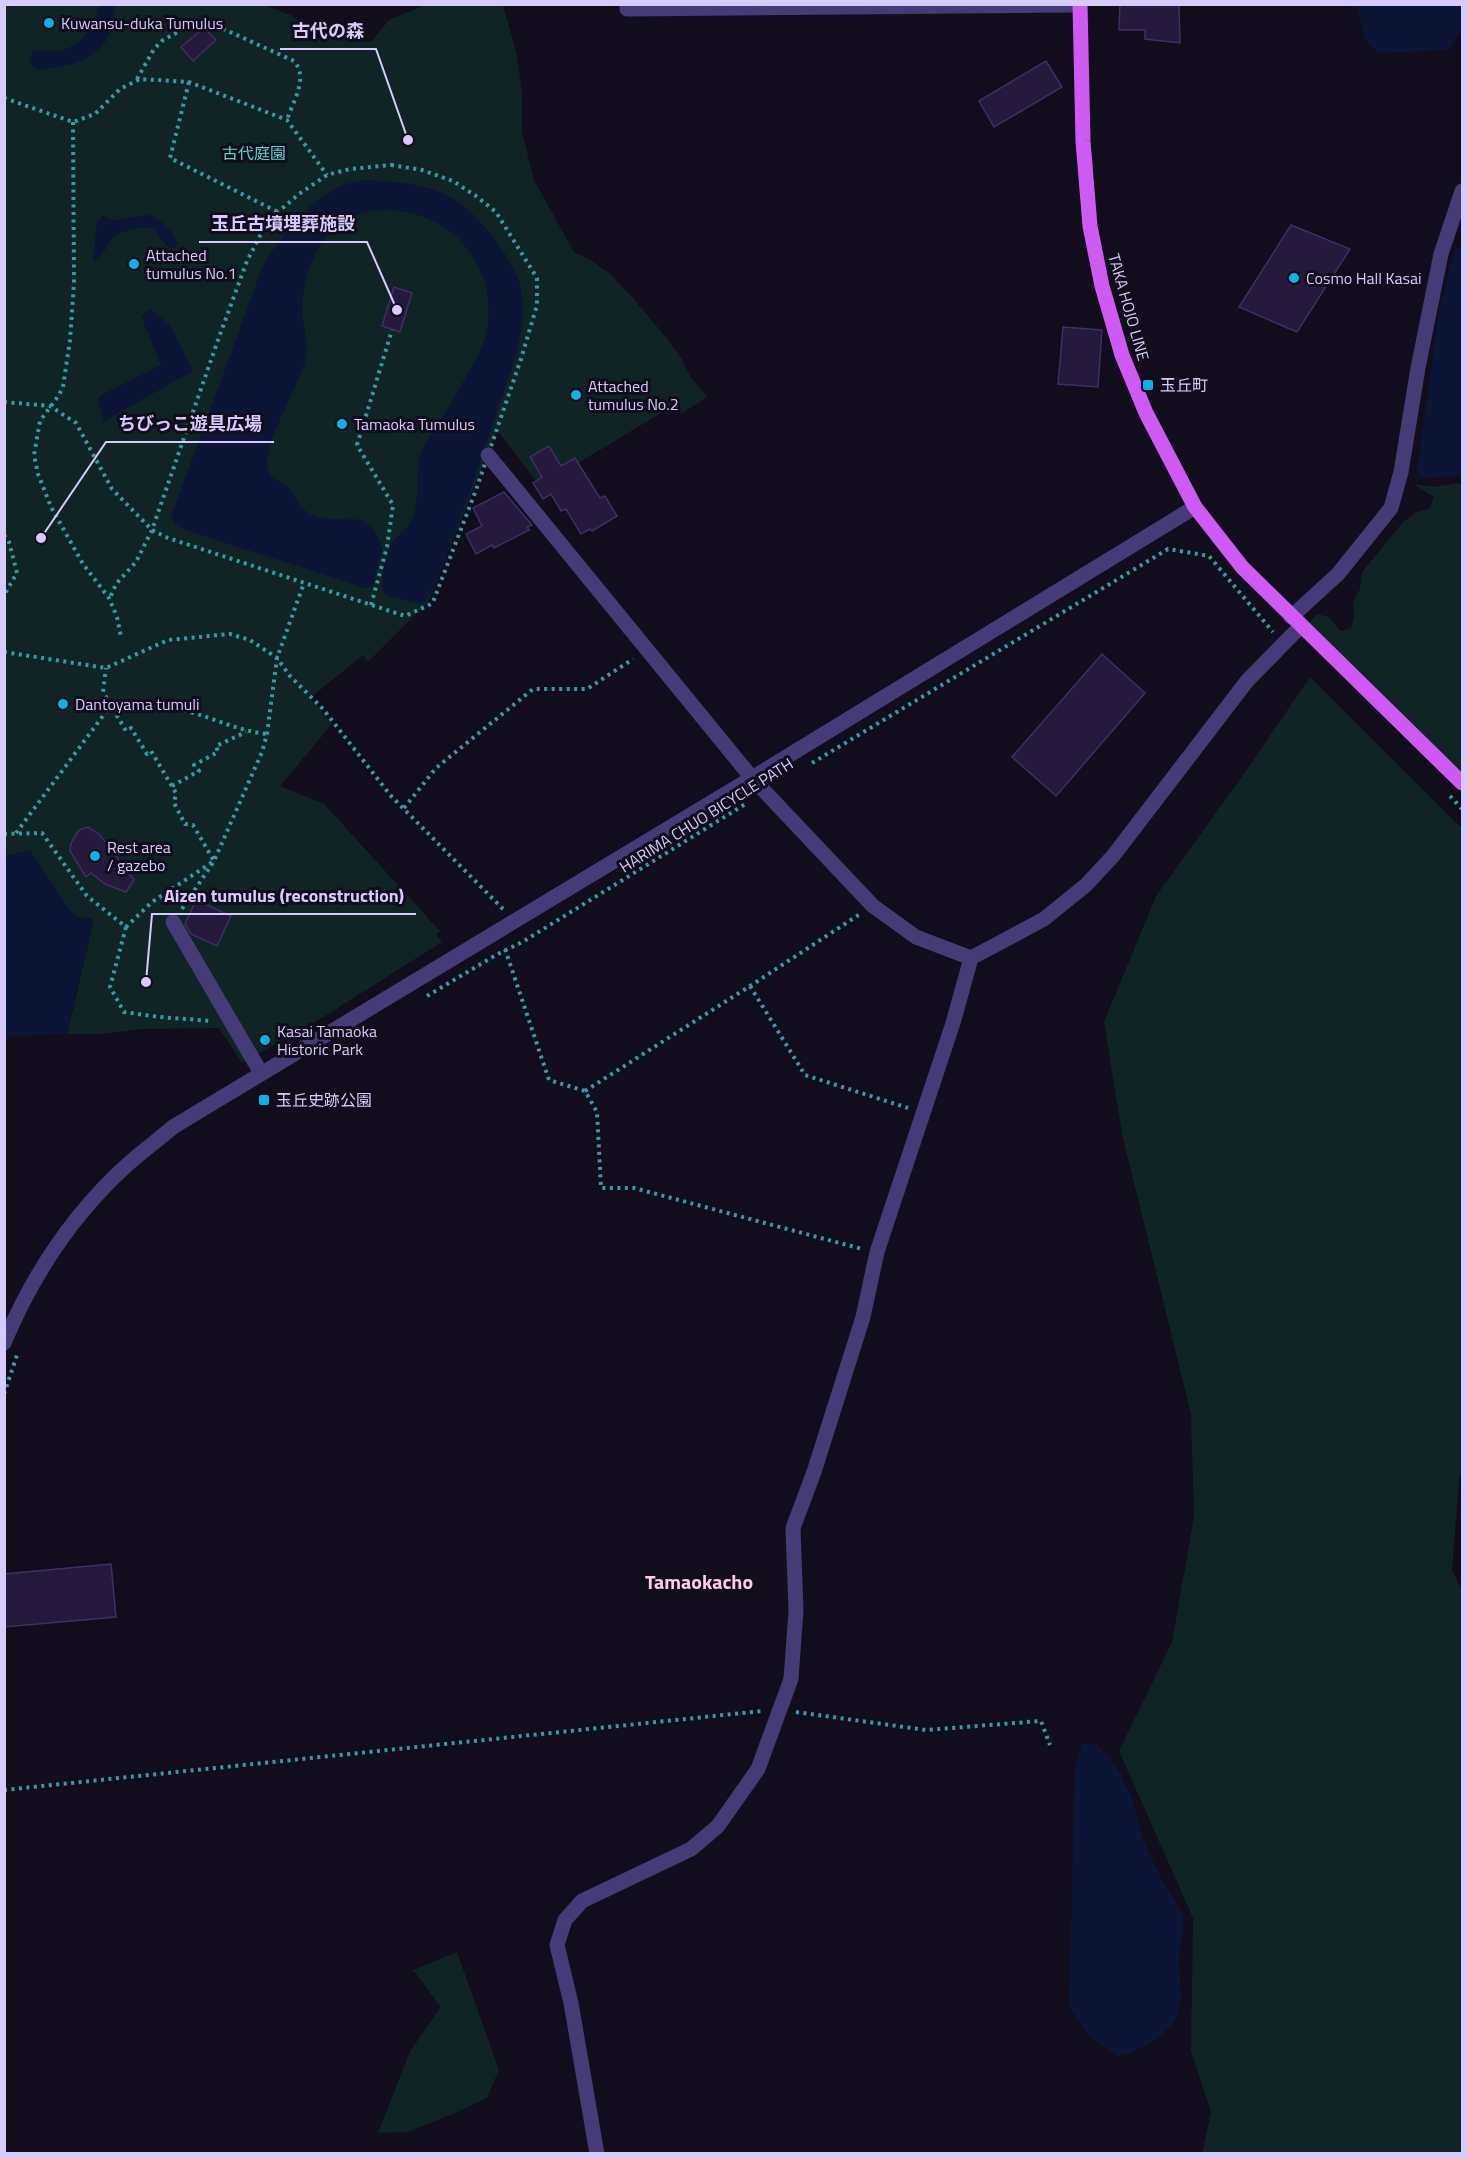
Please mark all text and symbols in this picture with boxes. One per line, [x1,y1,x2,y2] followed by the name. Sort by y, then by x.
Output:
[61,11,223,35] place label: Kuwansu-duka Tumulus
[280,13,376,49] callout: 古代の森
[42,16,56,30] marker: Kuwansu-duka Tumulus
[292,17,364,44] text: 古代の森
[222,141,286,165] park label: 古代庭園
[199,206,367,242] callout: 玉丘古墳埋葬施設
[211,210,355,237] text: 玉丘古墳埋葬施設
[146,243,237,285] place label: Attached tumulus No.1
[1102,251,1156,364] street label: TAKA HOJO LINE
[127,257,141,271] marker: Attached tumulus No.1
[1306,266,1422,290] place label: Cosmo Hall Kasai
[1287,271,1301,285] marker: Cosmo Hall Kasai
[1160,373,1208,397] place label: 玉丘町
[588,374,679,416] place label: Attached tumulus No.2
[1141,378,1155,392] marker: 玉丘町
[569,388,583,402] marker: Attached tumulus No.2
[106,406,274,442] callout: ちびっこ遊具広場
[118,410,262,437] text: ちびっこ遊具広場
[354,412,475,436] place label: Tamaoka Tumulus
[335,417,349,431] marker: Tamaoka Tumulus
[75,692,199,716] place label: Dantoyama tumuli
[56,697,70,711] marker: Dantoyama tumuli
[614,752,798,878] street label: HARIMA CHUO BICYCLE PATH
[107,835,171,877] place label: Rest area / gazebo
[88,849,102,863] marker: Rest area / gazebo
[152,878,416,914] callout: Aizen tumulus (reconstruction)
[164,882,404,909] text: Aizen tumulus (reconstruction)
[277,1019,377,1061] place label: Kasai Tamaoka Historic Park
[258,1033,272,1047] marker: Kasai Tamaoka Historic Park
[276,1088,372,1112] place label: 玉丘史跡公園
[257,1093,271,1107] marker: 玉丘史跡公園
[645,1566,753,1597] district label: Tamaokacho

